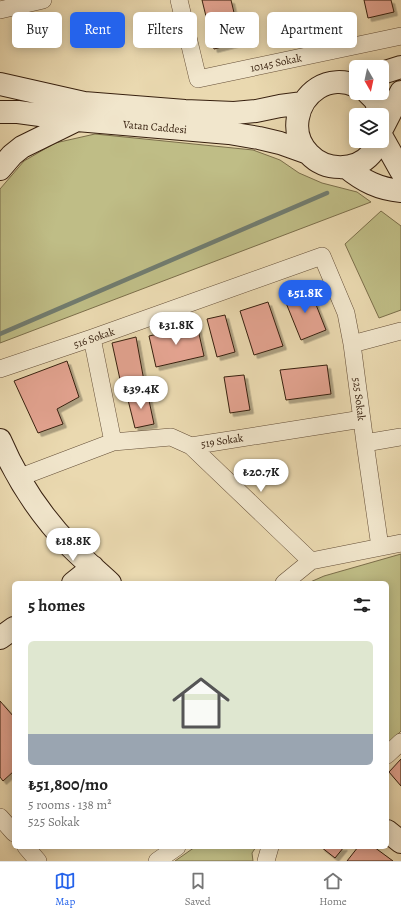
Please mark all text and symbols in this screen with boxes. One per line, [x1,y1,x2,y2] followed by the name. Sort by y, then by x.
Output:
[12,12,62,48] chip: Buy
[70,12,125,48] chip: Rent
[133,12,197,48] chip: Filters
[205,12,259,48] chip: New
[267,12,357,48] chip: Apartment
[249,50,304,76] street label: 10145 Sokak
[349,60,389,100] north arrow
[349,60,389,148] map controls
[349,108,389,148] button: layers
[121,117,188,137] street label: Vatan Caddesi
[272,280,338,314] pin: ₺51.8K
[288,284,322,301] text: ₺51.8K
[143,312,209,346] pin: ₺31.8K
[159,316,193,333] text: ₺31.8K
[71,324,117,352] street label: 516 Sokak
[108,376,174,410] pin: ₺39.4K
[349,376,369,422] street label: 525 Sokak
[123,380,159,397] text: ₺39.4K
[200,430,245,452] street label: 519 Sokak
[228,459,294,493] pin: ₺20.7K
[243,463,279,480] text: ₺20.7K
[40,528,106,562] pin: ₺18.8K
[55,532,91,549] text: ₺18.8K
[28,594,85,617] text: 5 homes
[351,594,373,616] icon: filters
[165,667,237,739] icon: home
[28,773,108,796] text: ₺51,800/mo
[28,796,112,813] text: 5 rooms · 138 m²
[28,813,80,830] text: 525 Sokak
[54,870,76,909] tab: Map
[185,870,211,909] tab: Saved
[319,870,347,909] tab: Home

